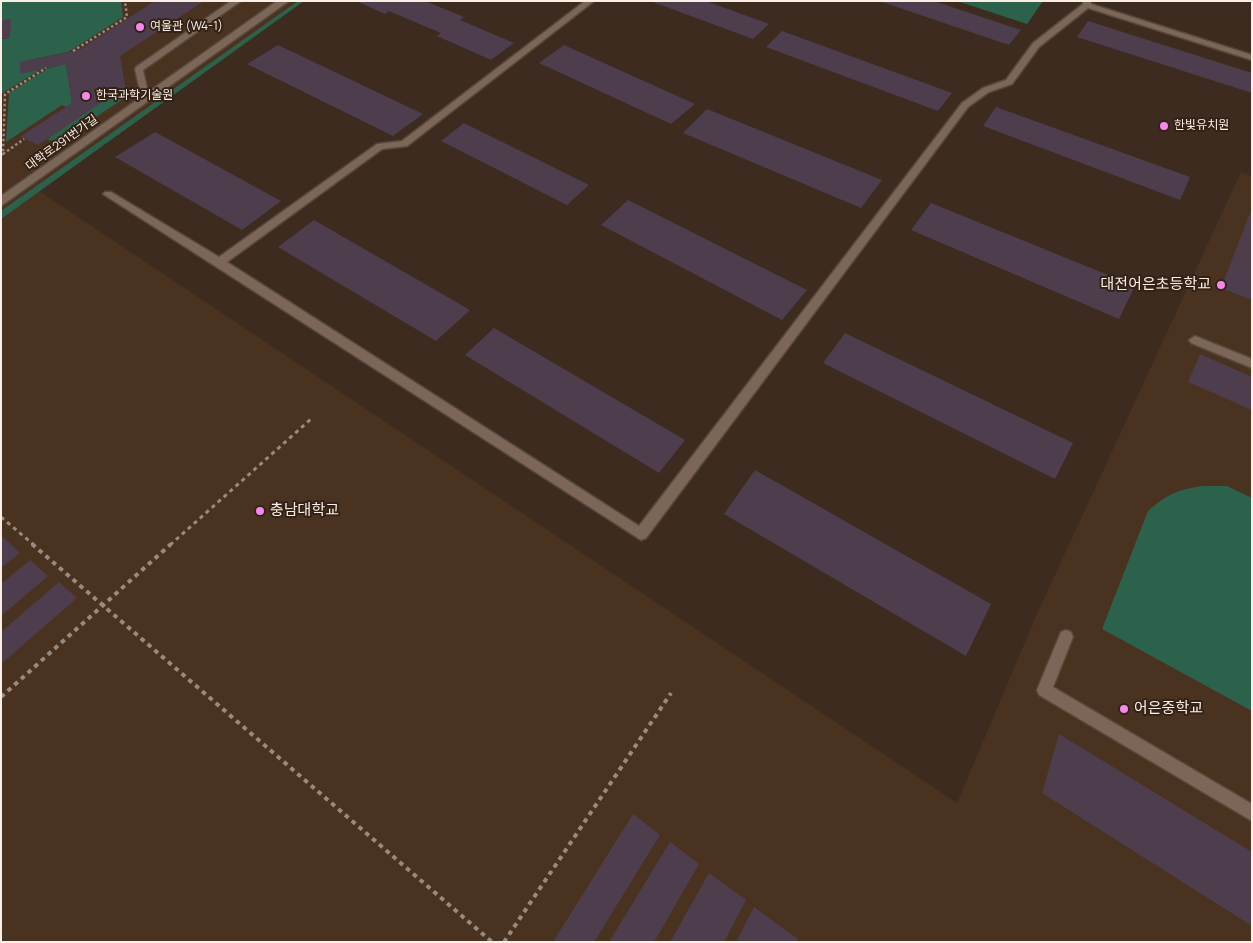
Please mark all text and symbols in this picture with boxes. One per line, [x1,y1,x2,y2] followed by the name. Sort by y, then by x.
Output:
[150,20,223,34] place label: 여울관 (W4-1)
[134,21,146,33] marker: 여울관 (W4-1)
[96,89,173,103] place label: 한국과학기술원
[80,90,92,102] marker: 한국과학기술원
[23,112,101,174] street label: 대학로291번가길
[1174,119,1229,133] place label: 한빛유치원
[1158,120,1170,132] marker: 한빛유치원
[1101,276,1211,294] place label: 대전어은초등학교
[1215,279,1227,291] marker: 대전어은초등학교
[270,502,339,520] place label: 충남대학교
[254,505,266,517] marker: 충남대학교
[1134,700,1203,718] place label: 어은중학교
[1118,703,1130,715] marker: 어은중학교

